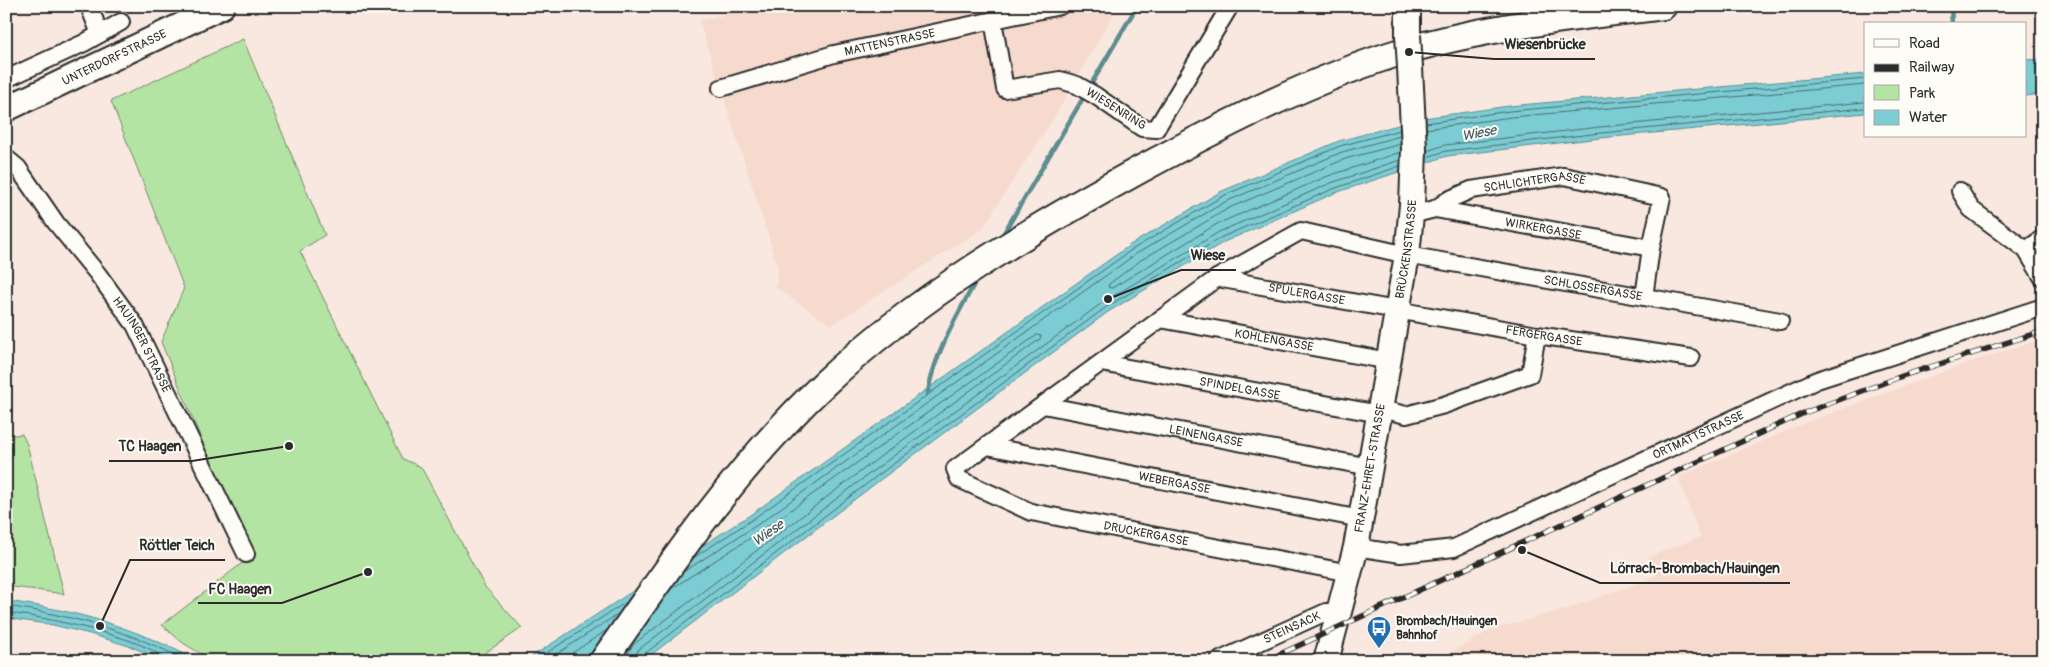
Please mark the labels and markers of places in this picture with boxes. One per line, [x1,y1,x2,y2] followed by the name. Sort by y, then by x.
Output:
[1494,30,1595,59] callout: Wiesenbrücke
[1181,241,1236,270] callout: Wiese
[109,432,192,461] callout: TC Haagen
[130,531,225,560] callout: Röttler Teich
[1600,554,1790,583] callout: Lörrach-Brombach/Hauingen
[198,574,282,603] callout: FC Haagen
[1396,614,1498,643] place label: Brombach/Hauingen Bahnhof
[1366,615,1392,649] bus stop icon: Brombach/Hauingen Bahnhof

